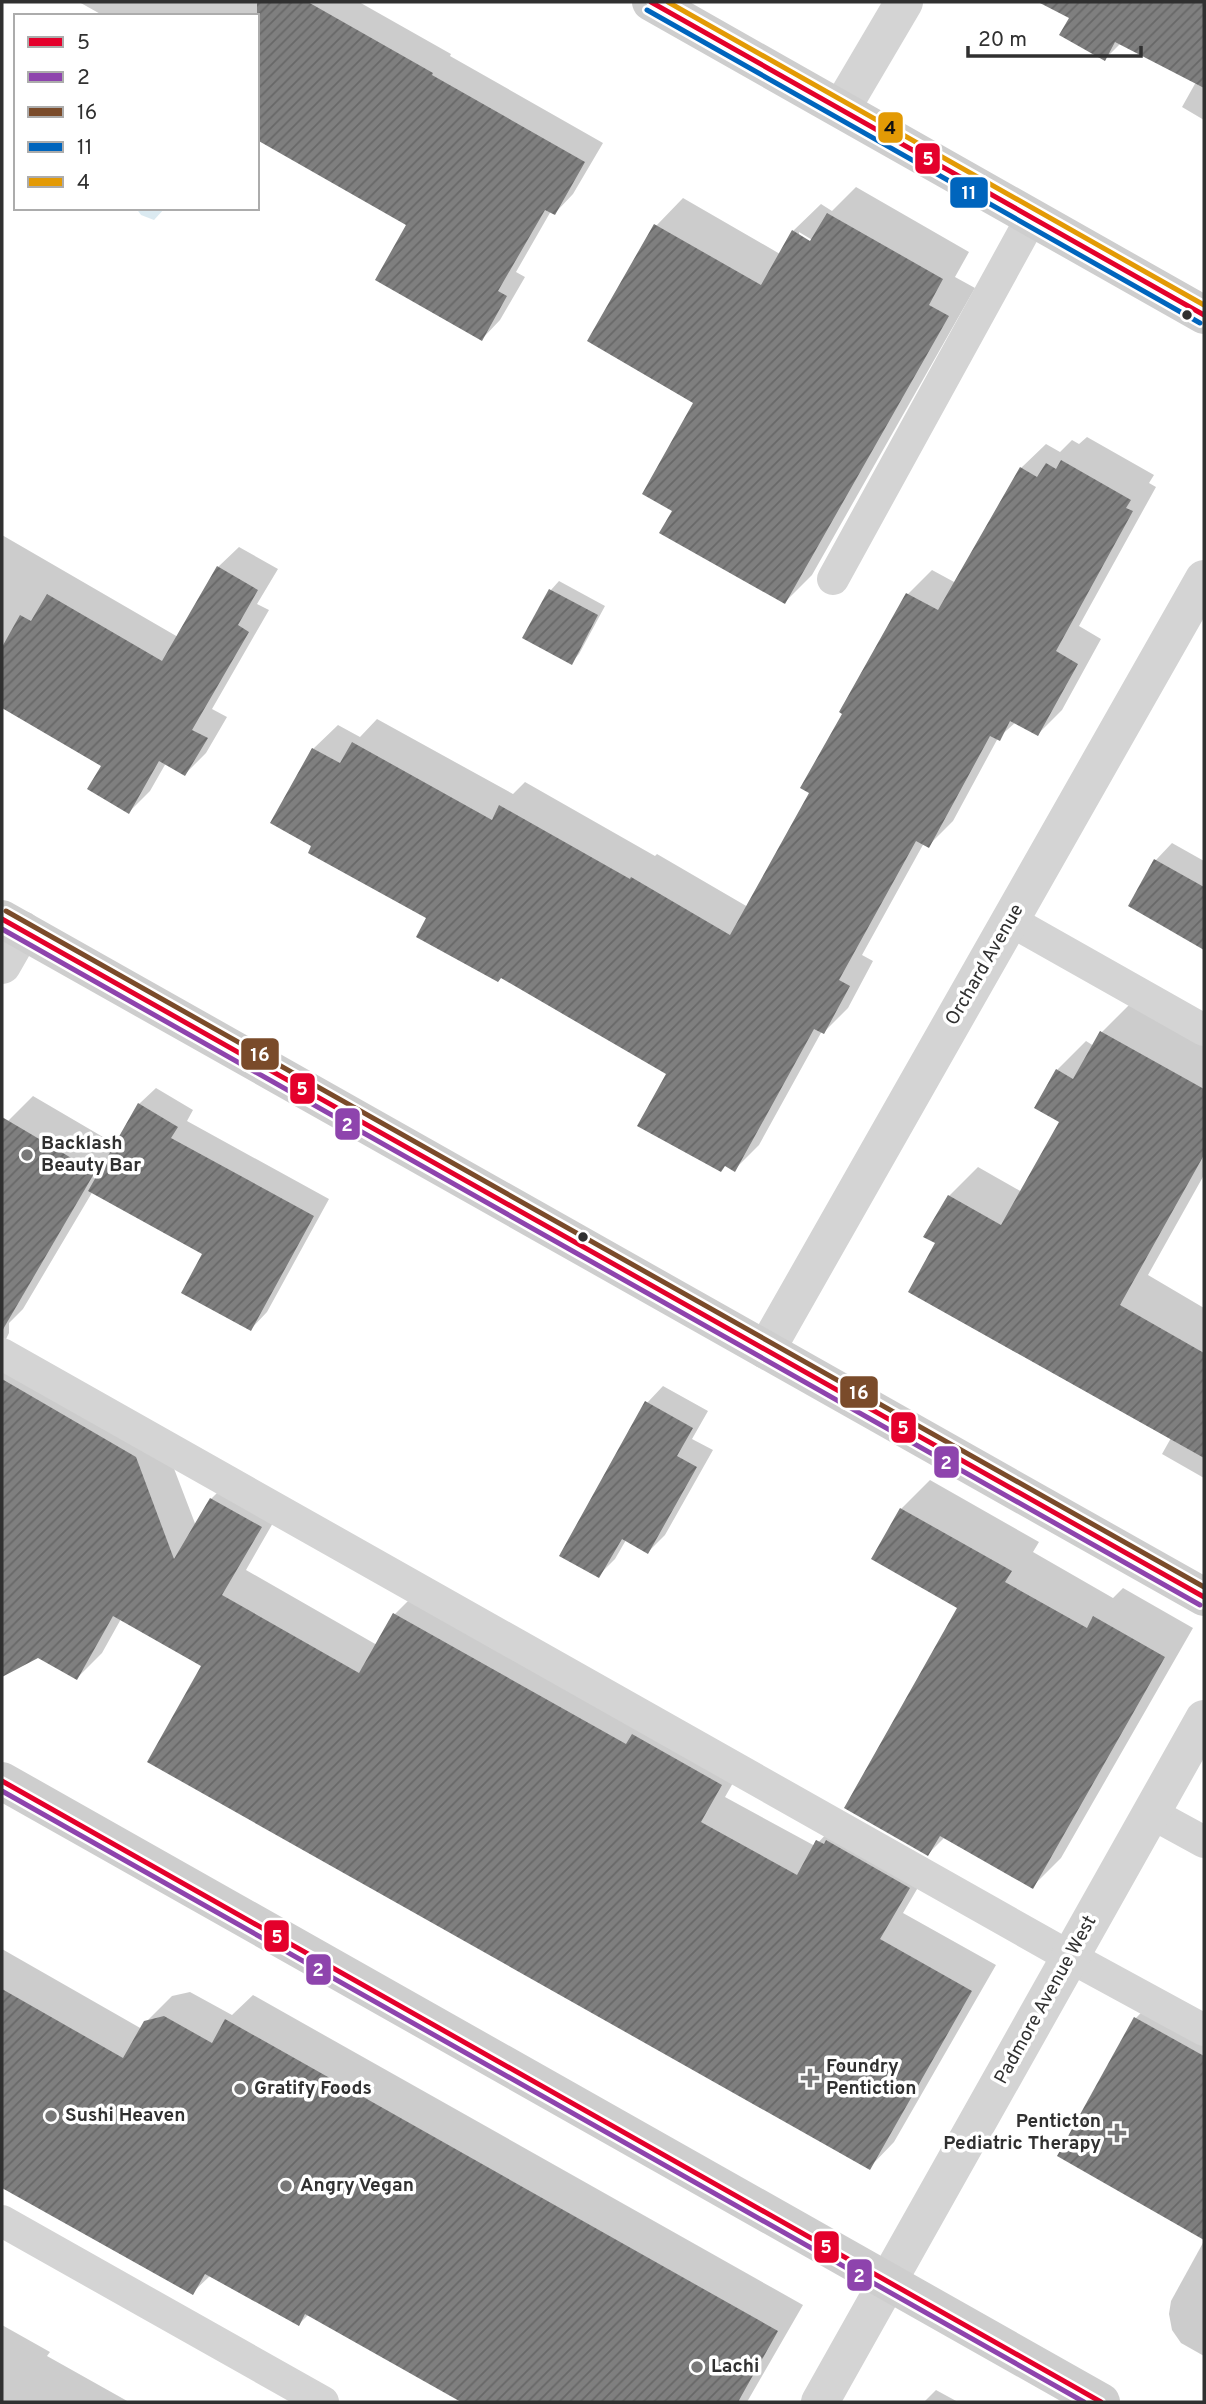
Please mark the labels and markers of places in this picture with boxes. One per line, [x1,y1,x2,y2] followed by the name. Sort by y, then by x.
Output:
[1180,308,1194,322] unlabelled marker
[41,1132,141,1178] place label: Backlash Beauty Bar
[19,1147,35,1163] marker: Backlash Beauty Bar
[576,1230,590,1244] unlabelled marker
[826,2055,916,2101] place label: Foundry Pentiction
[800,2068,820,2088] marker: Foundry Pentiction
[254,2077,372,2101] place label: Gratify Foods
[232,2081,248,2097] marker: Gratify Foods
[65,2104,186,2128] place label: Sushi Heaven
[43,2108,59,2124] marker: Sushi Heaven
[943,2110,1101,2156] place label: Penticton Pediatric Therapy
[1107,2123,1127,2143] marker: Penticton Pediatric Therapy
[300,2174,414,2198] place label: Angry Vegan
[278,2178,294,2194] marker: Angry Vegan
[711,2355,759,2379] place label: Lachi
[689,2359,705,2375] marker: Lachi

